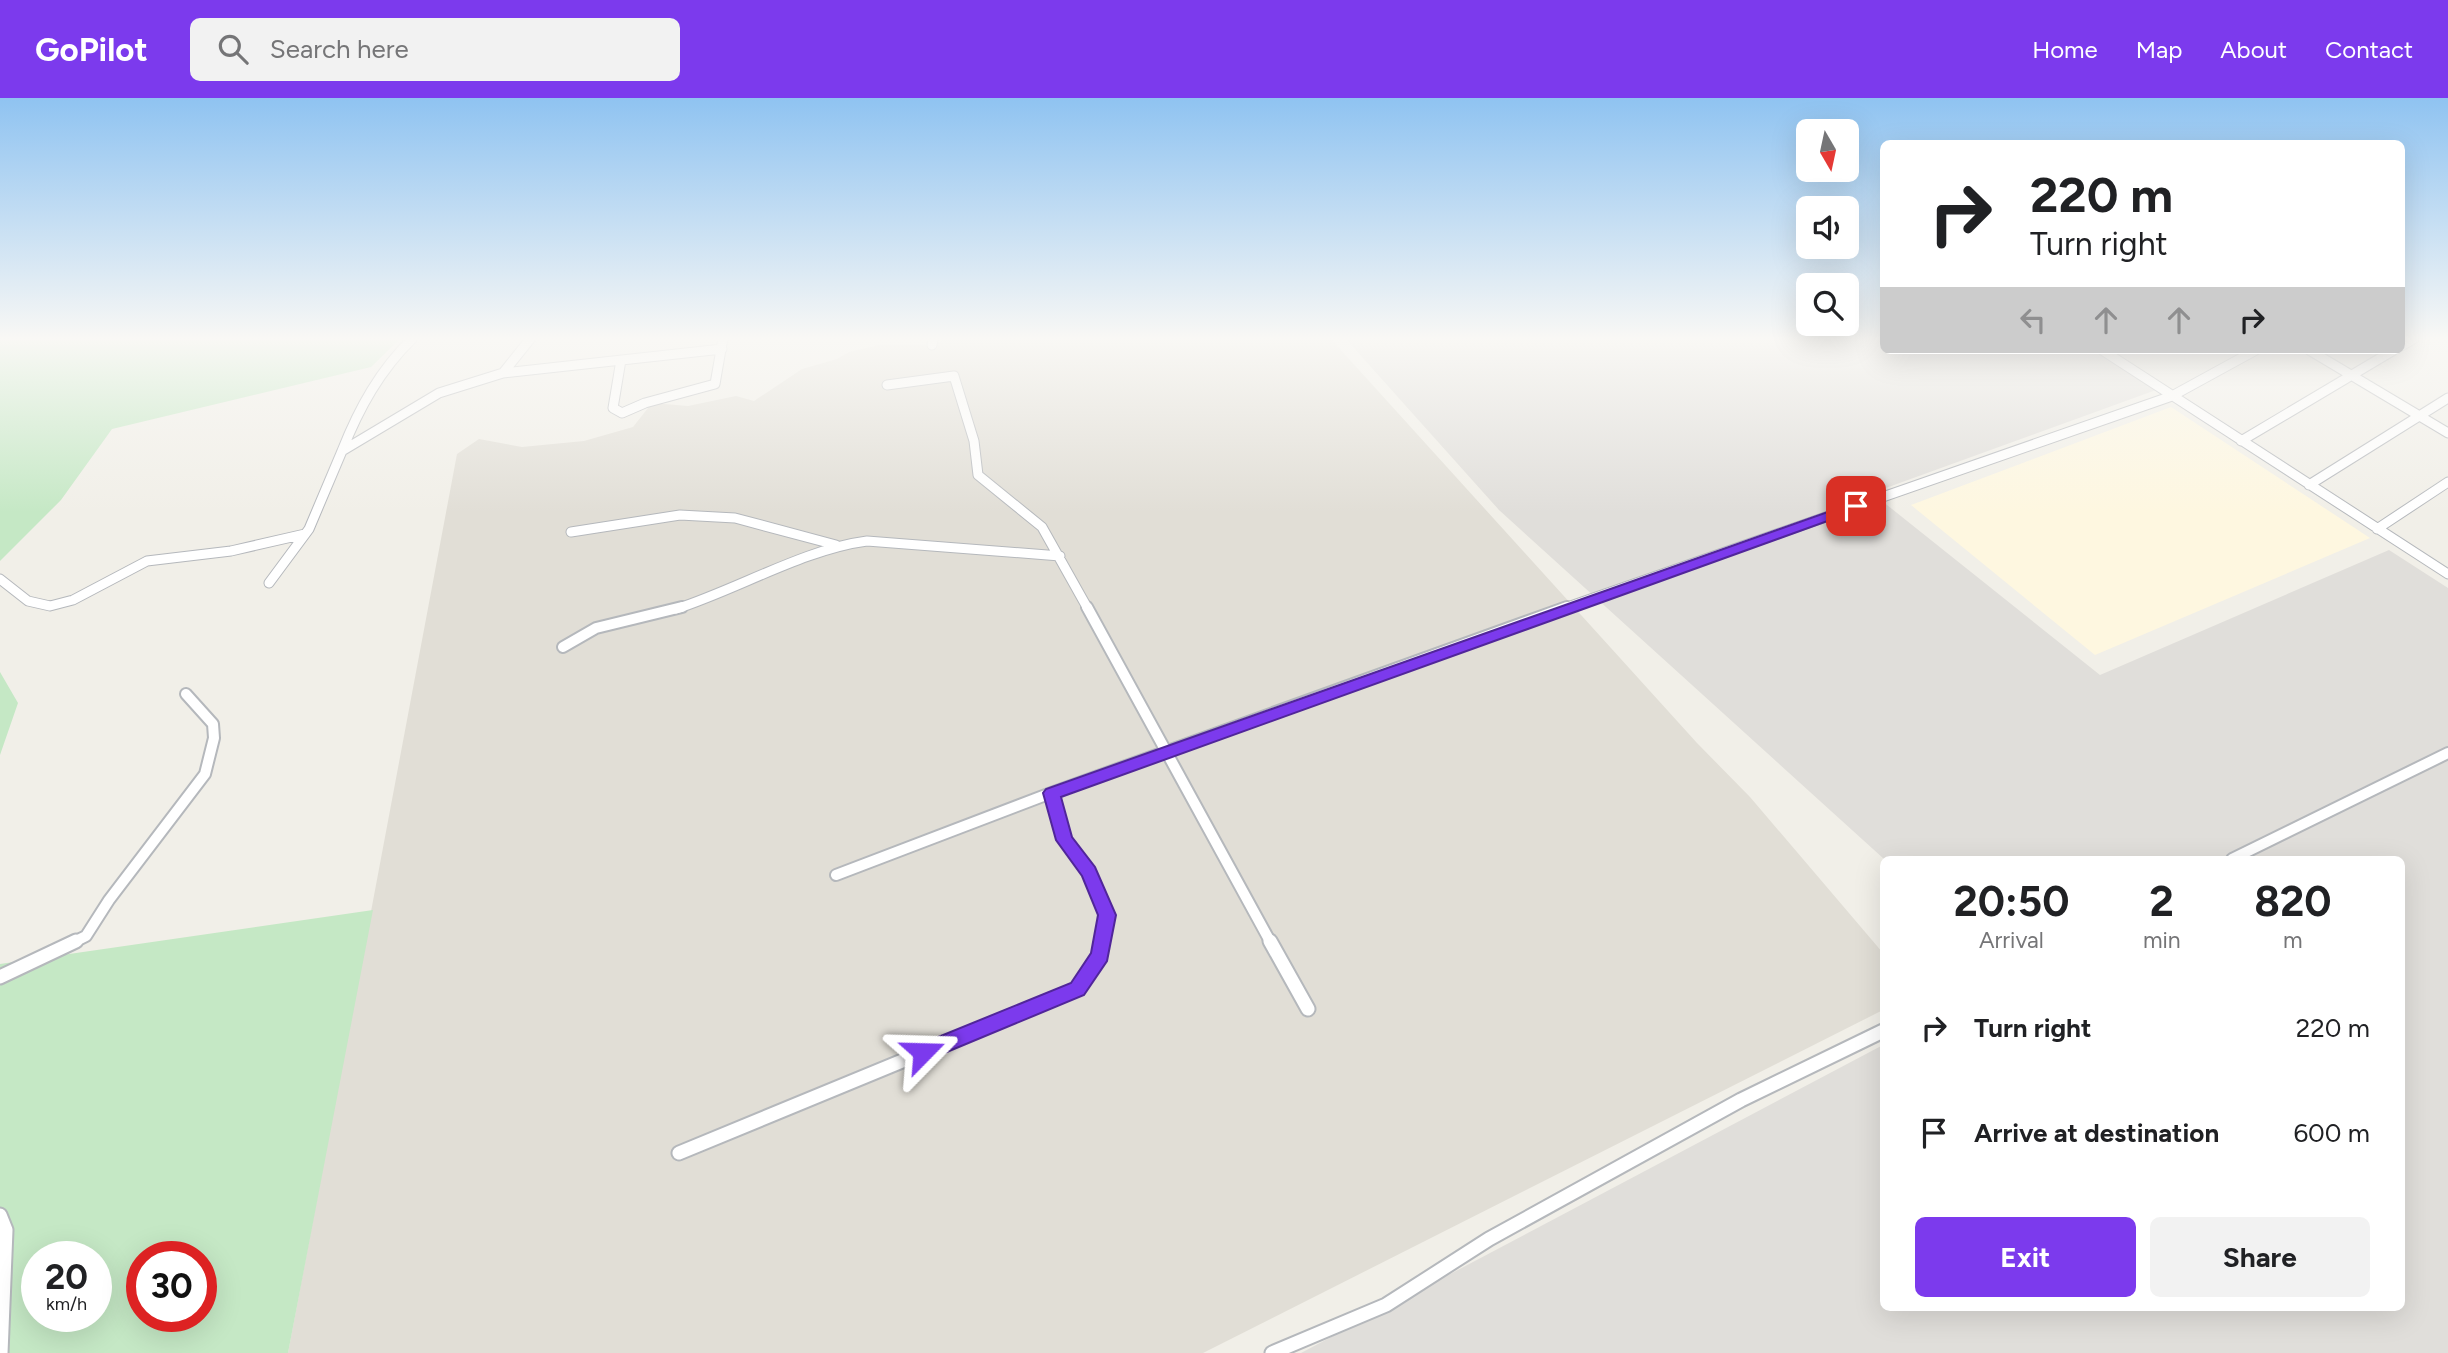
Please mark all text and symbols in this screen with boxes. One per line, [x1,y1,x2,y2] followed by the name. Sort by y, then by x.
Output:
[190,18,680,81] search box
[35,30,148,69] text: GoPilot
[214,30,252,68] icon: search
[270,33,409,65] text: Search here
[2032,35,2098,64] text: Home
[2136,35,2182,64] text: Map
[2220,35,2287,64] text: About
[2325,35,2413,64] text: Contact
[1796,119,1858,182] north arrow
[1796,119,1859,336] map controls
[2030,165,2173,224] text: 220 m
[1915,168,2006,259] icon: right
[1796,196,1859,259] button: sound
[2030,225,2168,263] text: Turn right
[1796,273,1859,336] button: search
[2014,301,2052,339] icon: left
[2087,301,2125,339] icon: ahead
[2160,301,2198,339] icon: ahead
[2233,301,2271,339] icon: right
[1826,476,1886,536] pin
[1837,487,1875,525] icon: arrive
[1954,876,2069,927] text: 20:50
[2150,876,2174,927] text: 2
[2254,876,2331,927] text: 820
[1979,926,2044,954] text: Arrival
[2143,926,2181,954] text: min
[2283,926,2303,954] text: m
[1915,1009,1953,1047] icon: right
[1974,1012,2091,1044] text: Turn right
[2296,1012,2370,1044] text: 220 m
[886,1015,960,1089] position arrow
[1915,1114,1953,1152] icon: arrive
[1974,1117,2219,1149] text: Arrive at destination
[2293,1117,2370,1149] text: 600 m
[1915,1217,2136,1297] button: Exit
[2150,1217,2370,1297] button: Share
[126,1241,217,1332] speed limit sign: 30
[45,1256,88,1298] text: 20
[46,1293,87,1315] text: km/h

